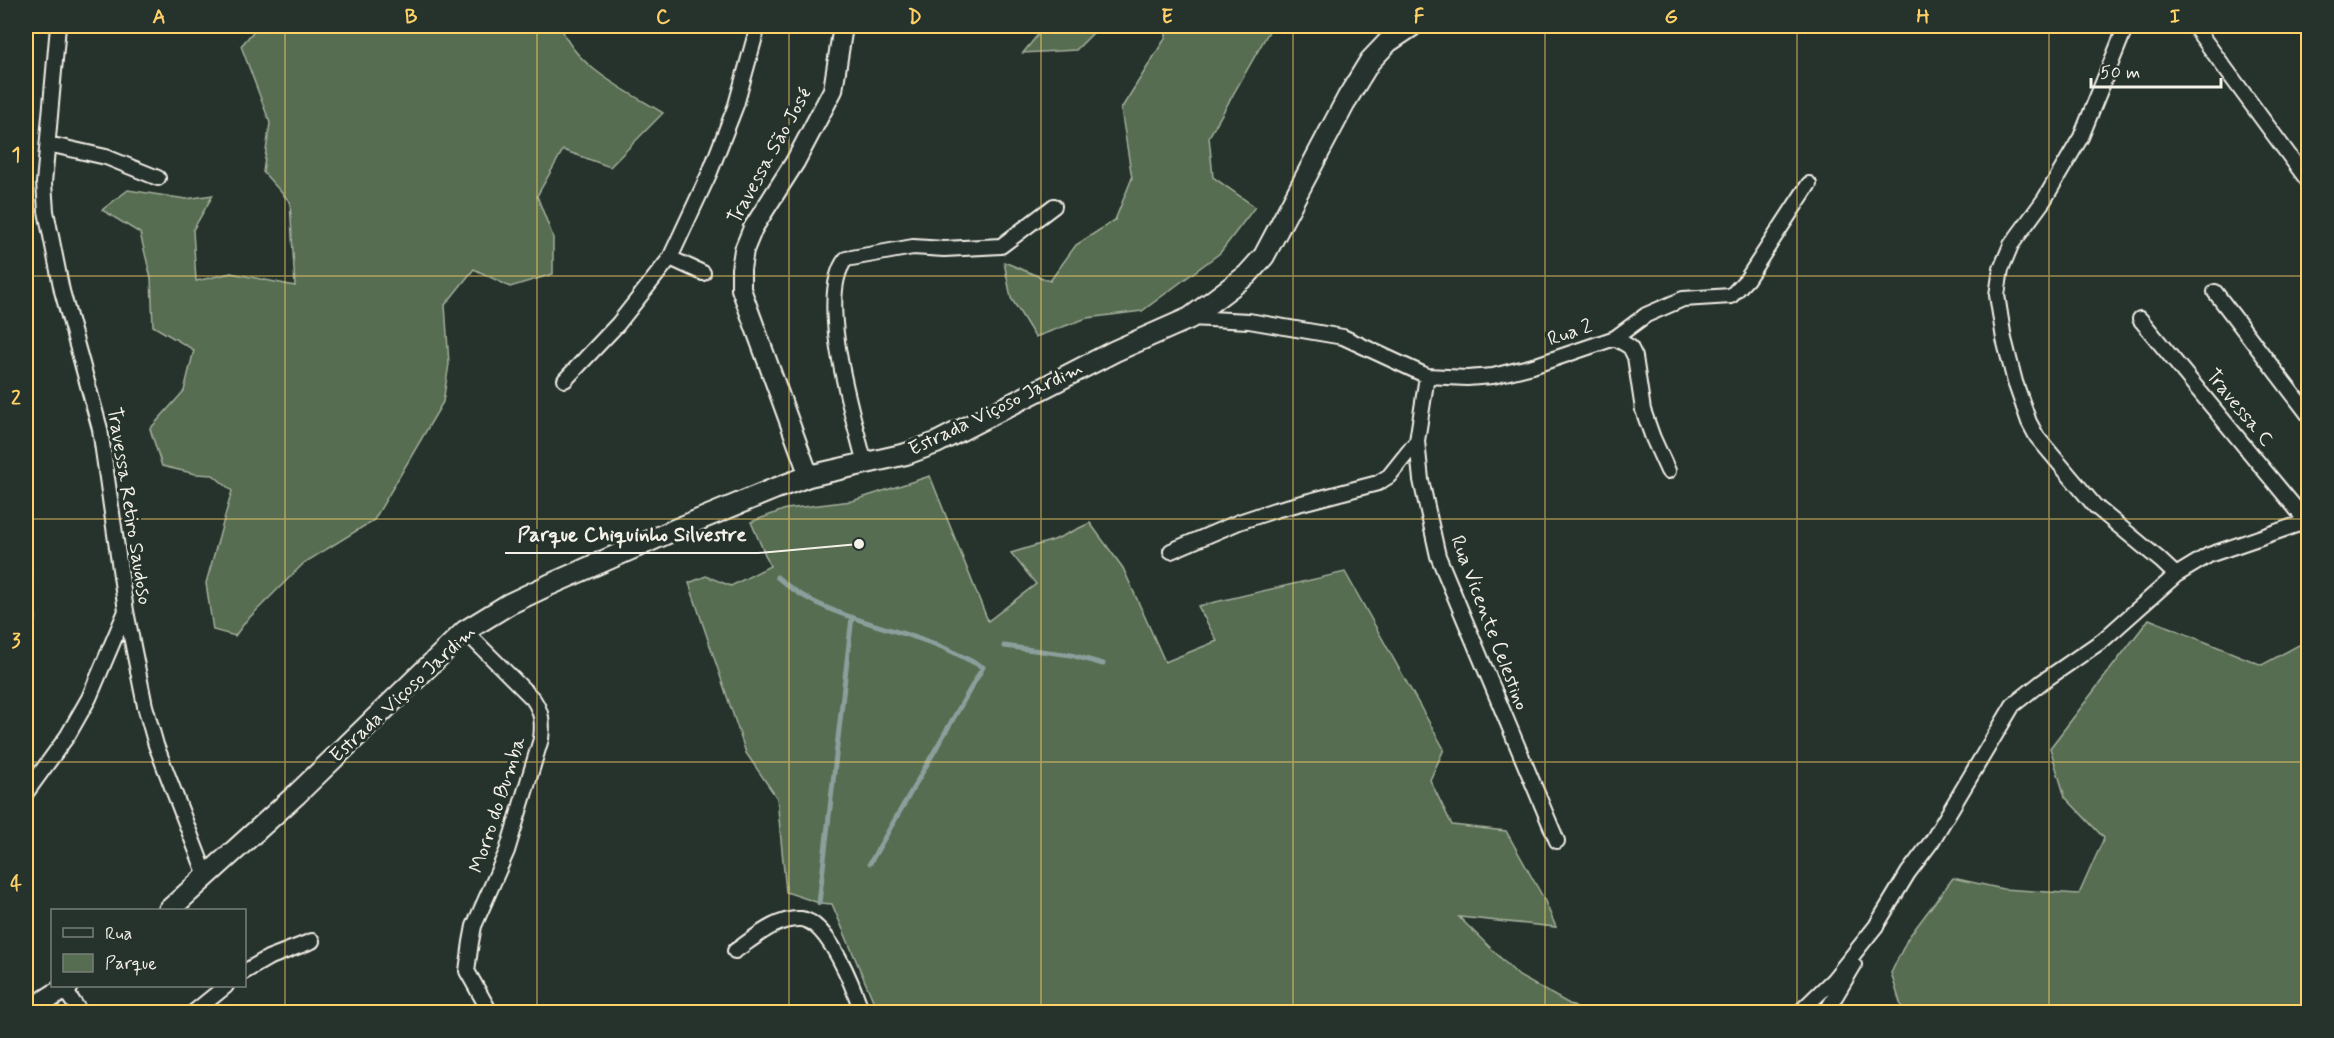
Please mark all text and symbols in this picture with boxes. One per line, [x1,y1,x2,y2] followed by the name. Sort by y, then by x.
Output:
[152,4,166,31] text: A
[405,4,418,31] text: B
[656,4,671,31] text: C
[908,4,922,31] text: D
[1161,4,1173,31] text: E
[1414,4,1425,31] text: F
[1664,4,1678,31] text: G
[1916,4,1930,31] text: H
[2170,4,2180,31] text: I
[2091,51,2222,89] scale bar
[2100,61,2140,85] text: 50 m
[721,83,819,229] street label: Travessa São José
[12,142,20,169] text: 1
[1544,313,1596,353] street label: Rua 2
[904,355,1088,463] street label: Estrada Viçoso Jardim
[2199,363,2279,453] street label: Travessa C
[11,385,21,412] text: 2
[100,405,158,607] street label: Travessa Retiro Saudoso
[505,514,758,553] callout: Parque Chiquinho Silvestre
[517,521,747,549] text: Parque Chiquinho Silvestre
[1443,532,1535,714] street label: Rua Vicente Celestino
[324,619,482,769] street label: Estrada Viçoso Jardim
[11,628,21,655] text: 3
[463,732,533,877] street label: Morro do Bumba
[10,871,22,898] text: 4
[51,909,246,987] legend
[105,922,132,946] text: Rua
[105,952,157,976] text: Parque

